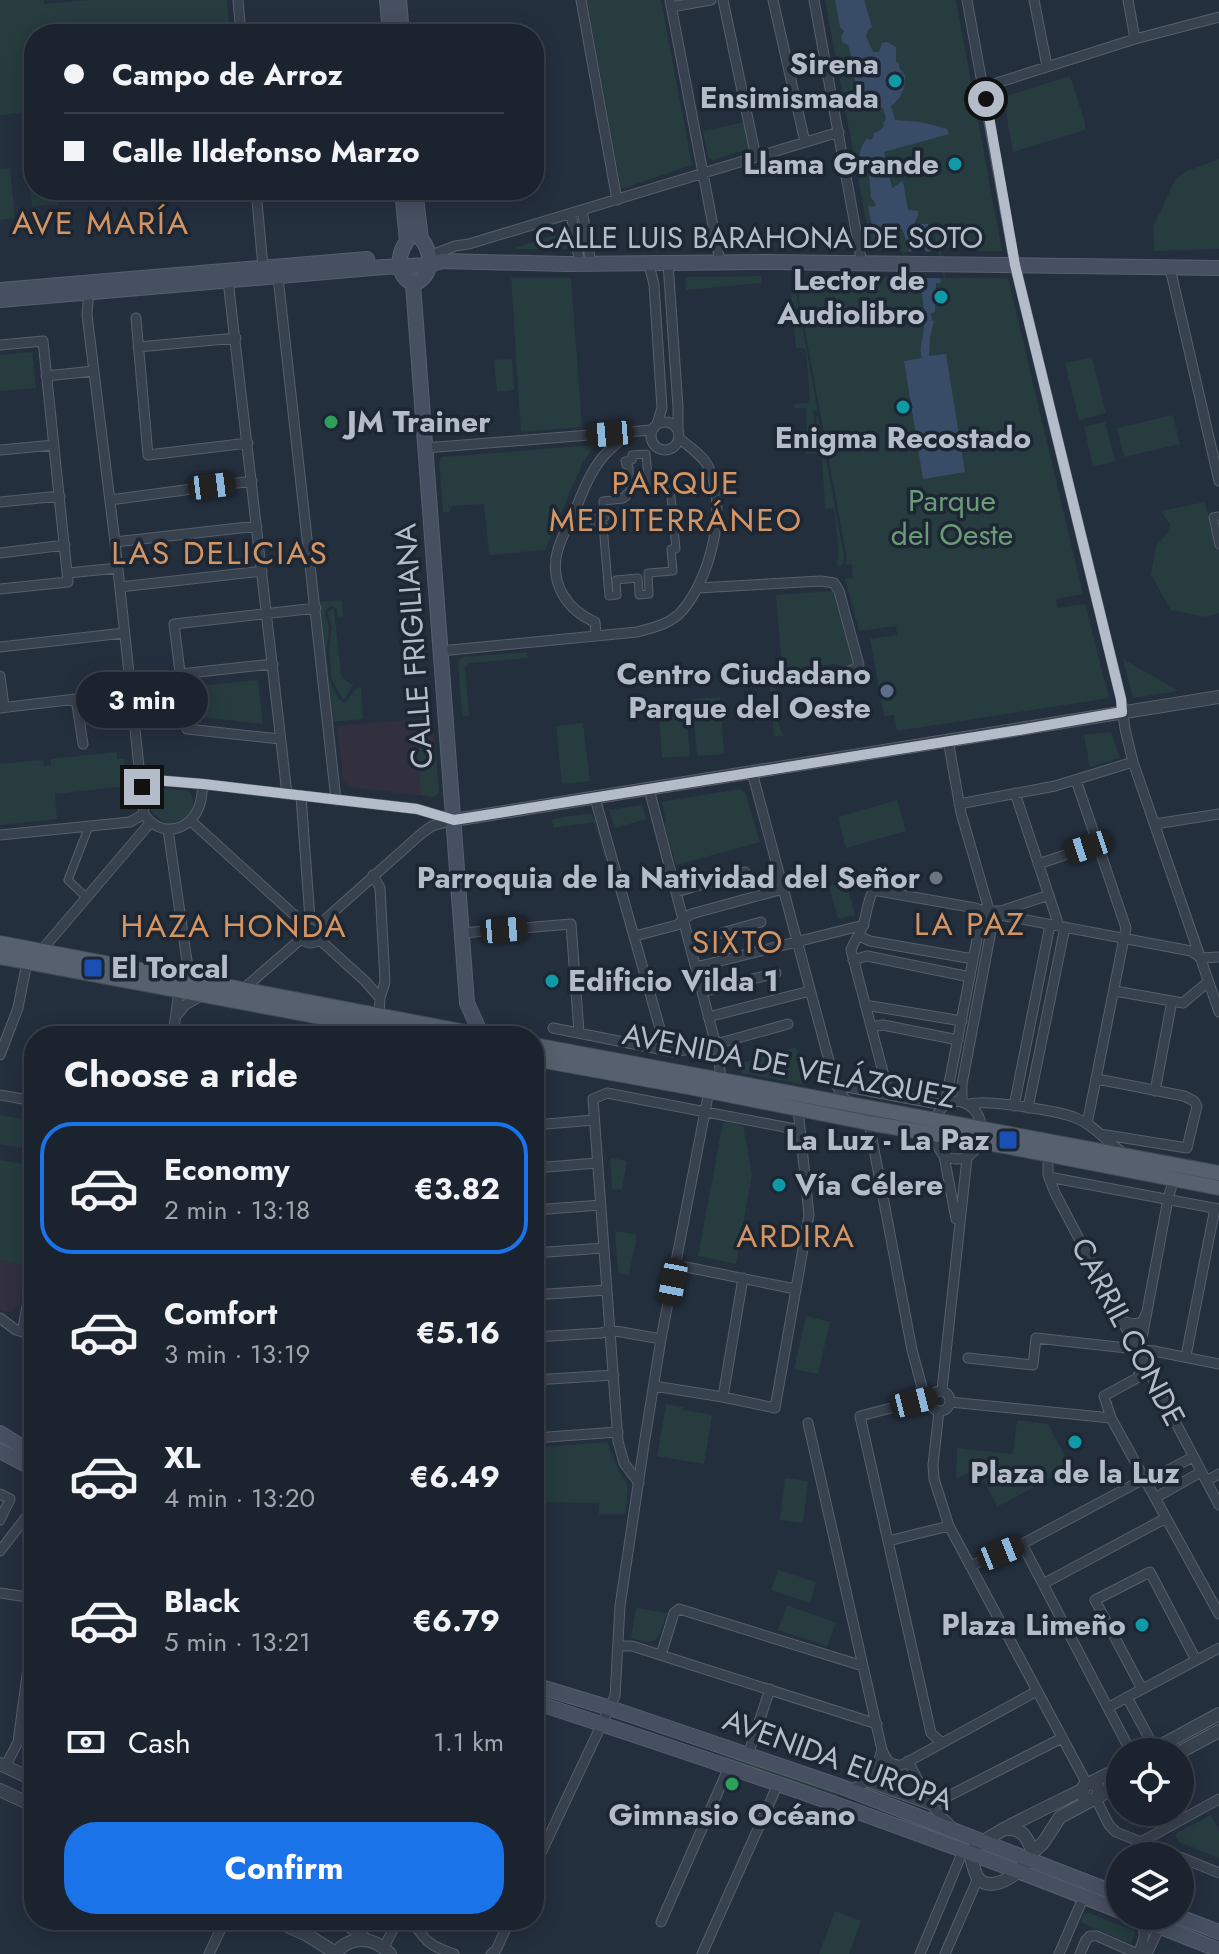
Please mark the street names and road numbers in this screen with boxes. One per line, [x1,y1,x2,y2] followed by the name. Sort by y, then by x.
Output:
[535,216,983,259] street label: CALLE LUIS BARAHONA DE SOTO
[383,522,444,770] street label: CALLE FRIGILIANA
[619,1012,959,1119] street label: AVENIDA DE VELÁZQUEZ
[1061,1230,1196,1434] street label: CARRIL CONDE
[717,1698,959,1821] street label: AVENIDA EUROPA

